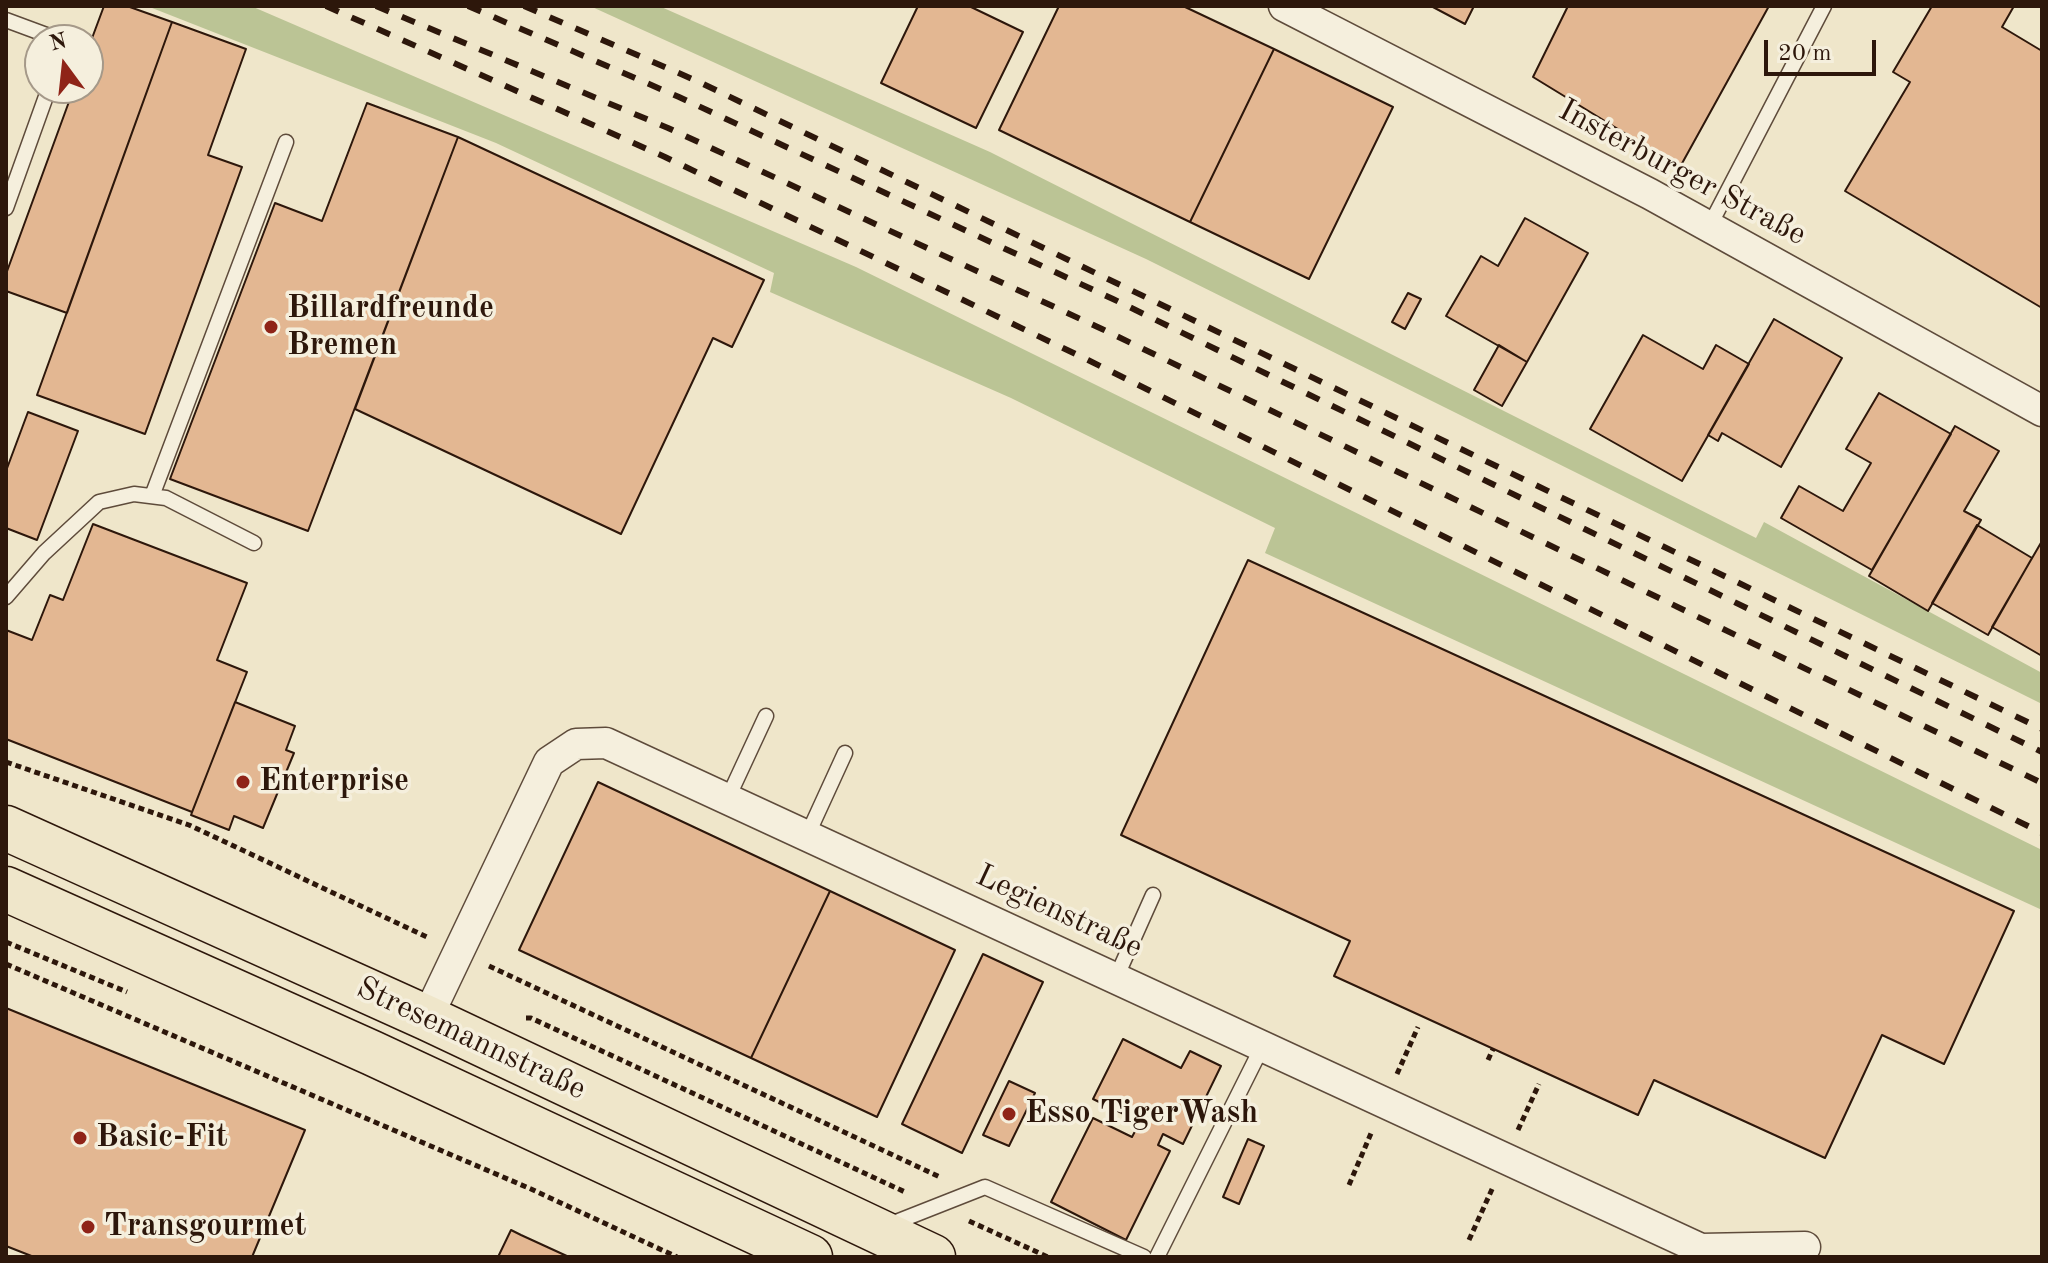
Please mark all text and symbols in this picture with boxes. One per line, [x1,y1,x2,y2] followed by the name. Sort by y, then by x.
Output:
[24,24,104,104] north arrow
[1768,24,1880,74] scale bar
[47,30,69,56] text: N
[1778,42,1832,66] text: 20 m
[1552,91,1812,255] street label: Insterburger Straße
[287,290,494,365] place label: Billardfreunde Bremen
[262,318,280,336] marker: Billardfreunde Bremen
[259,763,409,801] place label: Enterprise
[234,773,252,791] marker: Enterprise
[969,857,1149,967] street label: Legienstraße
[350,969,592,1109] street label: Stresemannstraße
[1025,1095,1258,1133] place label: Esso TigerWash
[1000,1105,1018,1123] marker: Esso TigerWash
[96,1119,228,1157] place label: Basic-Fit
[71,1129,89,1147] marker: Basic-Fit
[104,1208,306,1246] place label: Transgourmet
[79,1218,97,1236] marker: Transgourmet

